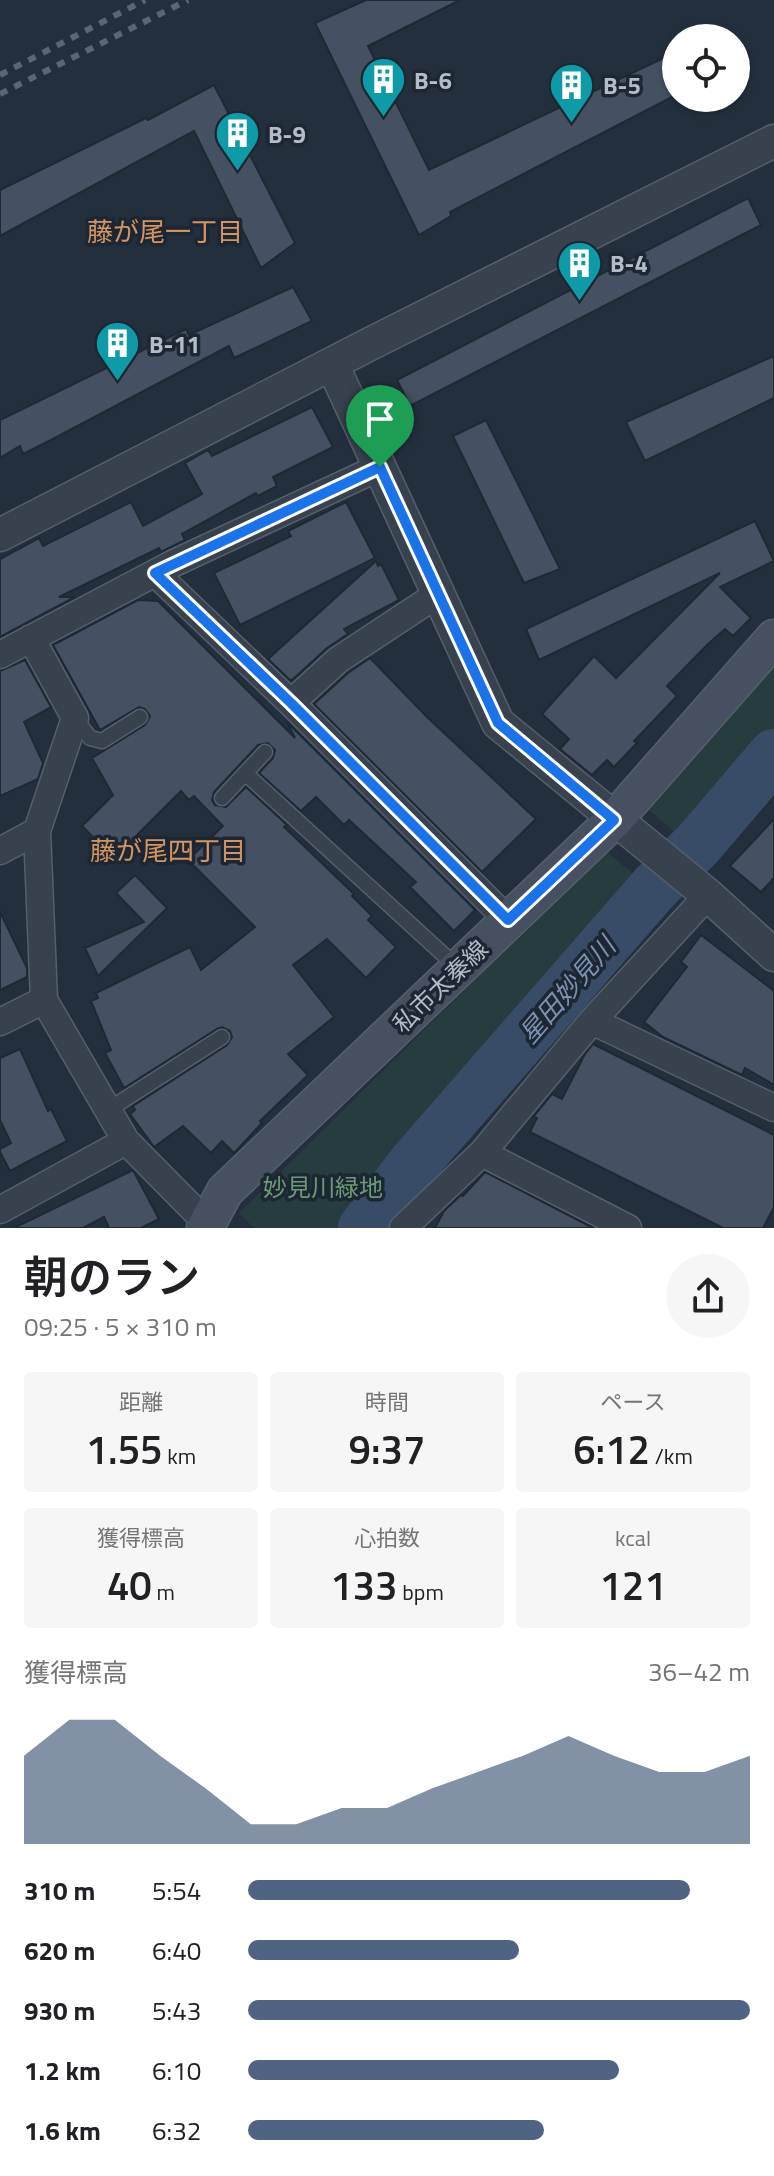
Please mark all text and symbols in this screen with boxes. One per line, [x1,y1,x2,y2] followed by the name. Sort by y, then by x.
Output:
[662,24,750,112] map controls
[662,24,750,112] button: locate
[359,56,407,119] building icon: B-6
[548,61,596,124] building icon: B-5
[414,62,452,98] place label: B-6
[603,67,641,103] place label: B-5
[213,110,261,173] building icon: B-9
[268,116,306,152] place label: B-9
[87,212,243,251] district label: 藤が尾一丁目
[555,239,603,302] building icon: B-4
[610,245,648,281] place label: B-4
[94,320,142,383] building icon: B-11
[149,326,200,362] place label: B-11
[346,385,414,467] pin
[358,397,402,441] icon: arrive
[90,831,246,870] district label: 藤が尾四丁目
[510,926,626,1052] water label: 星田妙見川
[384,931,496,1041] street label: 私市太秦線
[263,1169,383,1205] park label: 妙見川緑地
[24,1243,200,1310] text: 朝のラン
[666,1254,750,1338] button: share
[24,1307,217,1346] text: 09:25 · 5 × 310 m
[119,1385,163,1419] text: 距離
[365,1385,409,1419] text: 時間
[601,1385,665,1419] text: ペース
[86,1419,162,1480] text: 1.55
[349,1419,425,1480] text: 9:37
[573,1419,650,1480] text: 6:12
[162,1439,196,1473] text: km
[650,1439,693,1473] text: /km
[97,1521,185,1555] text: 獲得標高
[354,1521,420,1555] text: 心拍数
[615,1521,651,1555] text: kcal
[107,1555,152,1616] text: 40
[330,1555,397,1616] text: 133
[599,1555,667,1616] text: 121
[152,1575,175,1609] text: m
[397,1575,444,1609] text: bpm
[648,1652,750,1691] text: 36–42 m
[24,1653,128,1692] text: 獲得標高
[24,1871,95,1910] text: 310 m
[152,1871,201,1910] text: 5:54
[24,1931,95,1970] text: 620 m
[152,1931,201,1970] text: 6:40
[24,1991,95,2030] text: 930 m
[152,1991,201,2030] text: 5:43
[24,2051,101,2090] text: 1.2 km
[152,2051,201,2090] text: 6:10
[24,2111,101,2150] text: 1.6 km
[152,2111,201,2150] text: 6:32

